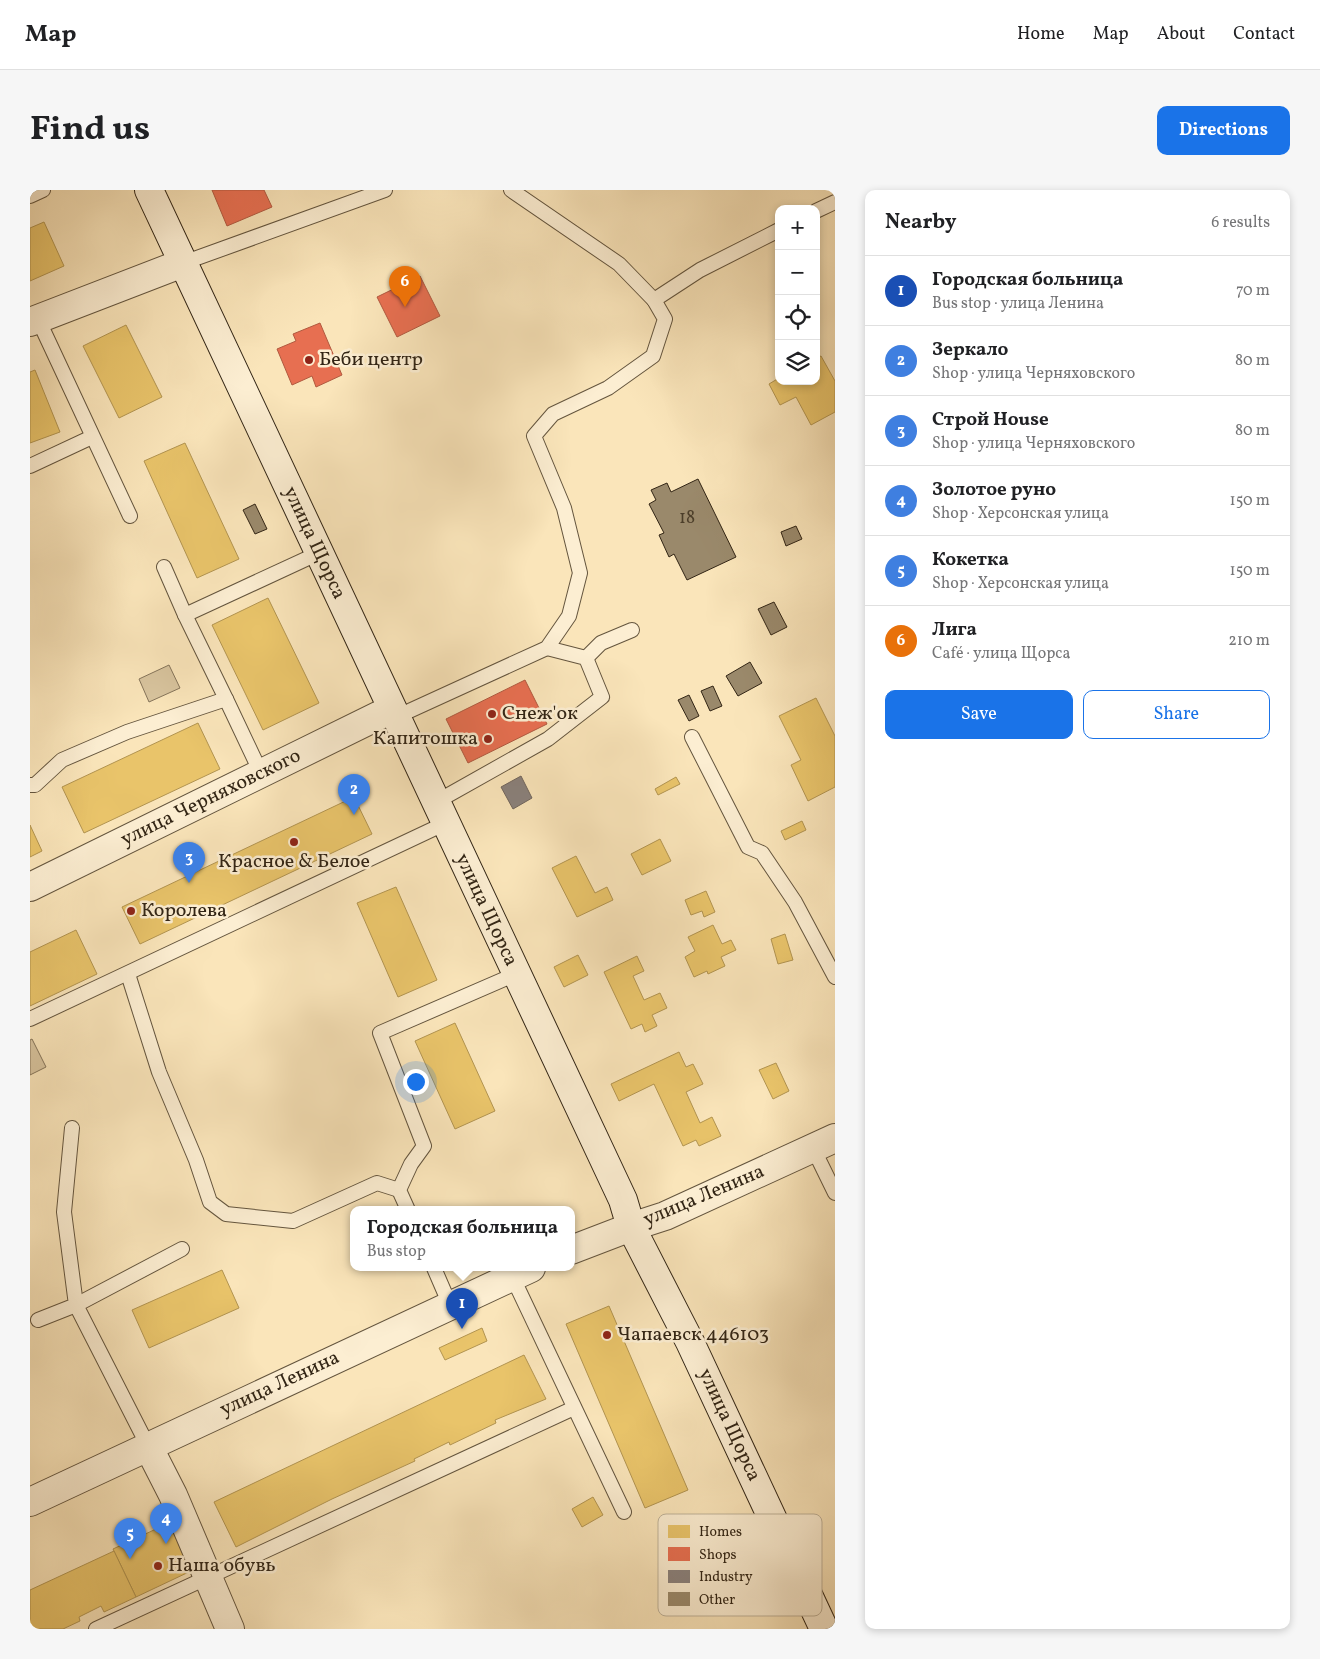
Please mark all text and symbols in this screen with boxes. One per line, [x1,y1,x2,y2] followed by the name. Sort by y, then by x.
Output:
[25,18,76,52] text: Map
[1017,22,1065,47] text: Home
[1093,22,1129,47] text: Map
[1157,22,1205,47] text: About
[1233,22,1295,47] text: Contact
[30,106,150,154] text: Find us
[1157,106,1290,155] button: Directions
[775,205,820,385] map controls
[775,205,820,250] button: +
[885,208,956,237] text: Nearby
[1211,212,1270,234] text: 6 results
[775,250,820,295] button: −
[389,266,421,307] pin: 6
[932,267,1123,293] text: Городская больница
[898,280,904,302] text: 1
[1236,280,1270,302] text: 70 m
[932,293,1104,315] text: Bus stop · улица Ленина
[775,295,820,340] button: locate
[932,337,1009,363] text: Зеркало
[775,340,820,385] button: layers
[319,346,423,374] place label: Беби центр
[897,350,905,372] text: 2
[1235,350,1270,372] text: 80 m
[303,354,315,366] marker: Беби центр
[932,363,1135,385] text: Shop · улица Черняховского
[932,407,1049,433] text: Строй House
[897,420,905,442] text: 3
[1235,420,1270,442] text: 80 m
[932,433,1135,455] text: Shop · улица Черняховского
[932,477,1056,503] text: Золотое руно
[276,482,352,604] street label: улица Щорса
[896,490,906,512] text: 4
[1229,490,1270,512] text: 150 m
[932,503,1109,525] text: Shop · Херсонская улица
[679,506,695,531] house number: 18
[932,547,1009,573] text: Кокетка
[897,560,905,582] text: 5
[1229,560,1270,582] text: 150 m
[932,573,1109,595] text: Shop · Херсонская улица
[932,617,977,643] text: Лига
[897,630,905,652] text: 6
[1228,630,1270,652] text: 210 m
[932,643,1070,665] text: Café · улица Щорса
[885,690,1073,739] button: Save
[1083,690,1270,739] button: Share
[502,700,578,728] place label: Снеж'ок
[486,708,498,720] marker: Снеж'ок
[373,725,478,753] place label: Капитошка
[482,733,494,745] marker: Капитошка
[116,742,306,854] street label: улица Черняховского
[338,774,370,815] pin: 2
[288,836,300,848] marker: Красное & Белое
[173,842,205,883] pin: 3
[218,848,370,876] place label: Красное & Белое
[448,849,524,971] street label: улица Щорса
[141,897,227,925] place label: Королева
[125,905,137,917] marker: Королева
[403,1069,429,1095] your location
[639,1158,769,1234] street label: улица Ленина
[350,1206,575,1271] popup
[367,1215,558,1241] text: Городская больница
[367,1241,426,1263] text: Bus stop
[446,1288,478,1329] pin: 1
[617,1321,769,1349] place label: Чапаевск 446103
[601,1329,613,1341] marker: Чапаевск 446103
[216,1344,344,1424] street label: улица Ленина
[691,1364,767,1486] street label: улица Щорса
[150,1503,182,1544] pin: 4
[658,1514,822,1616] legend
[114,1518,146,1559] pin: 5
[699,1523,742,1542] text: Homes
[699,1546,737,1565] text: Shops
[168,1552,276,1580] place label: Наша обувь
[152,1560,164,1572] marker: Наша обувь
[699,1568,753,1587] text: Industry
[699,1591,735,1610] text: Other

